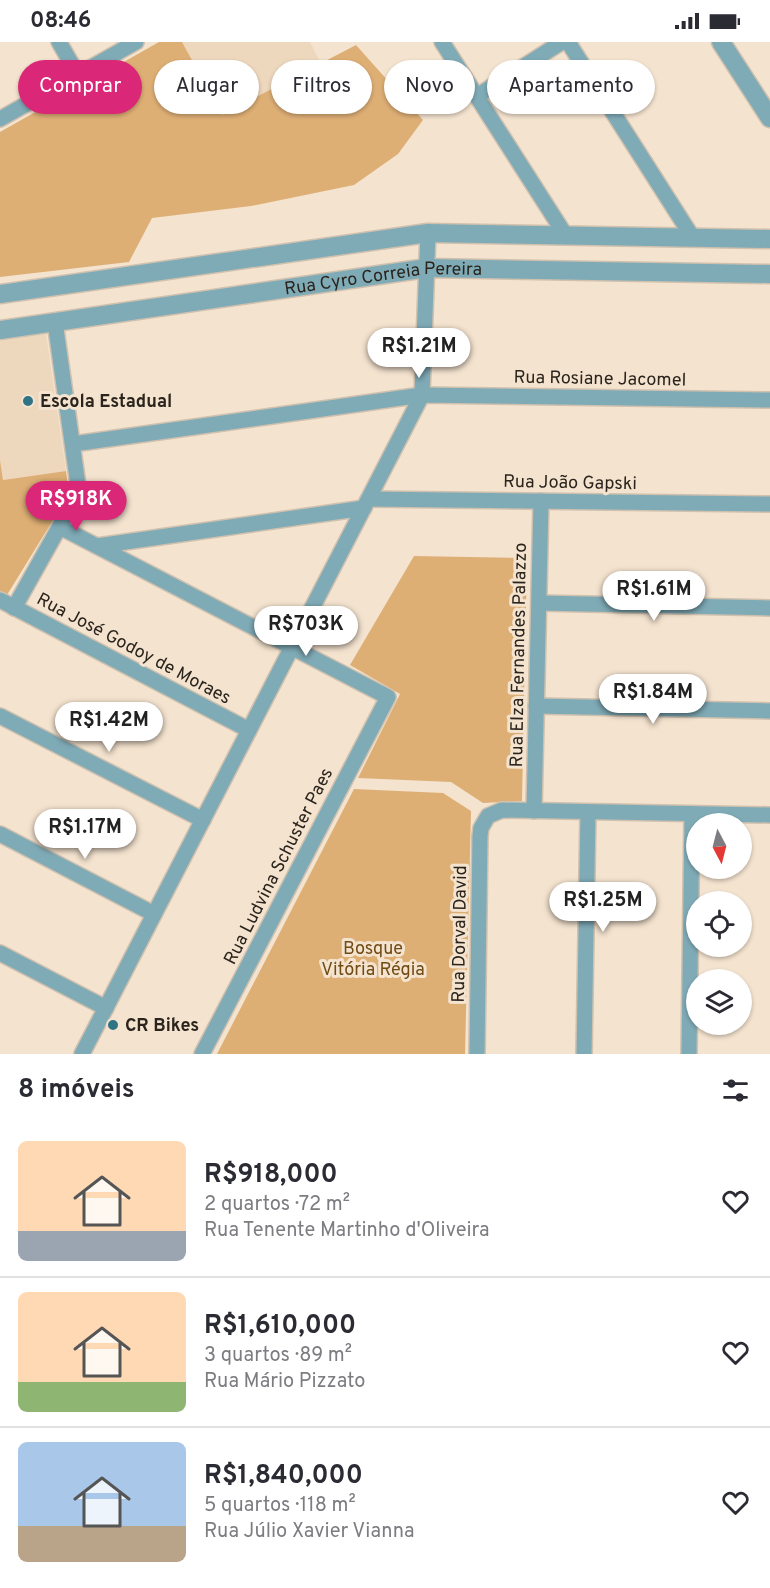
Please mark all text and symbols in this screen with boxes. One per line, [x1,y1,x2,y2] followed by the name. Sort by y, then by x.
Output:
[30,8,91,35] text: 08:46
[18,60,142,114] chip: Comprar
[154,60,259,114] chip: Alugar
[271,60,372,114] chip: Filtros
[384,60,475,114] chip: Novo
[487,60,655,114] chip: Apartamento
[283,258,482,302] street label: Rua Cyro Correia Pereira
[364,328,474,379] pin: R$1.21M
[381,334,457,360] text: R$1.21M
[513,366,686,393] street label: Rua Rosiane Jacomel
[40,391,172,414] place label: Escola Estadual
[21,394,35,408] marker: Escola Estadual
[503,471,637,496] street label: Rua João Gapski
[27,481,125,532] pin: R$918K
[40,487,112,513] text: R$918K
[506,542,533,768] street label: Rua Elza Fernandes Palazzo
[599,571,709,622] pin: R$1.61M
[616,577,692,603] text: R$1.61M
[32,588,234,710] street label: Rua José Godoy de Moraes
[257,606,355,657] pin: R$703K
[268,612,344,638] text: R$703K
[598,674,708,725] pin: R$1.84M
[613,680,693,706] text: R$1.84M
[54,702,164,753] pin: R$1.42M
[69,708,149,734] text: R$1.42M
[220,764,339,969] street label: Rua Ludvina Schuster Paes
[30,809,140,860] pin: R$1.17M
[686,813,752,879] north arrow
[686,813,752,1035] map controls
[48,815,122,841] text: R$1.17M
[448,865,473,1003] street label: Rua Dorval David
[548,882,658,933] pin: R$1.25M
[563,888,643,914] text: R$1.25M
[686,891,752,957] button: locate
[321,938,425,982] park label: Bosque Vitória Régia
[686,969,752,1035] button: layers
[125,1015,199,1038] place label: CR Bikes
[106,1018,120,1032] marker: CR Bikes
[18,1074,135,1107] text: 8 imóveis
[719,1074,752,1107] icon: filters
[204,1159,338,1192] text: R$918,000
[66,1165,138,1237] icon: home
[719,1185,752,1218] icon: heart
[204,1192,350,1218] text: 2 quartos · 72 m²
[204,1218,490,1244] text: Rua Tenente Martinho d'Oliveira
[204,1310,356,1343] text: R$1,610,000
[66,1316,138,1388] icon: home
[719,1336,752,1369] icon: heart
[204,1343,352,1369] text: 3 quartos · 89 m²
[204,1369,365,1395] text: Rua Mário Pizzato
[204,1460,363,1493] text: R$1,840,000
[66,1466,138,1538] icon: home
[719,1486,752,1519] icon: heart
[204,1493,356,1519] text: 5 quartos · 118 m²
[204,1519,415,1545] text: Rua Júlio Xavier Vianna

